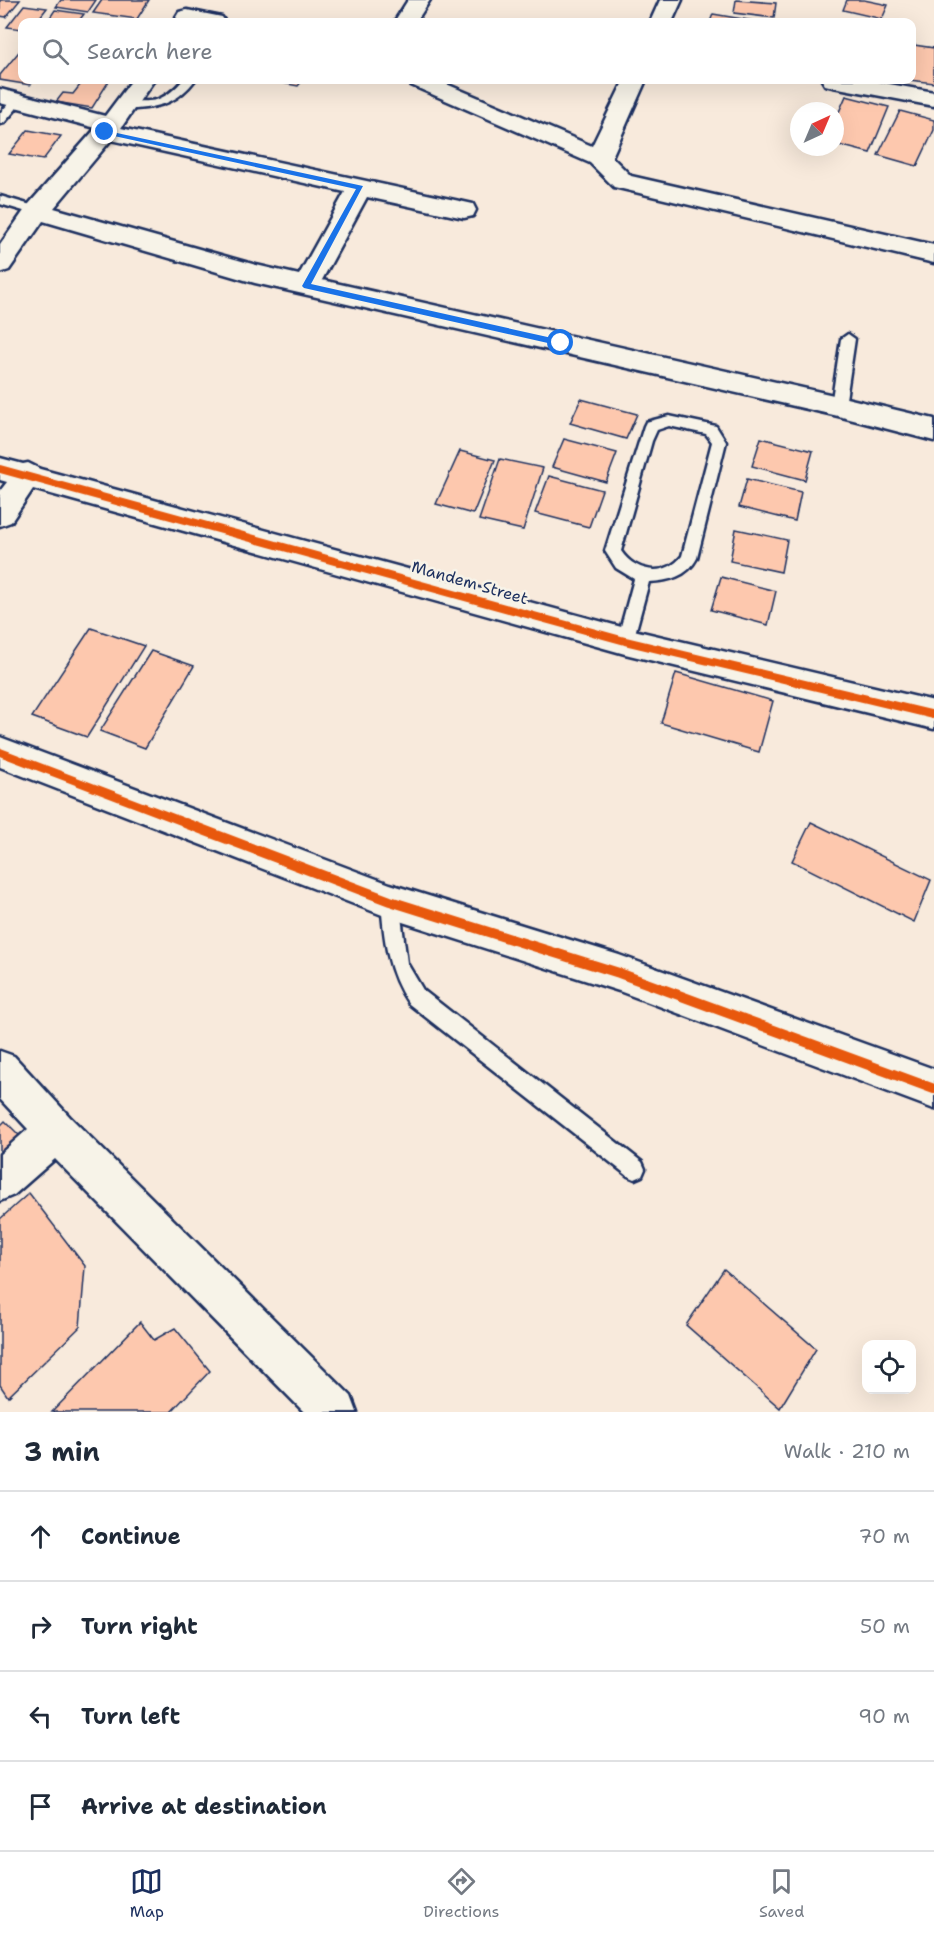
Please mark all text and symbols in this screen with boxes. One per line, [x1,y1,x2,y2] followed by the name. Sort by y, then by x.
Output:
[18,18,916,84] search box
[39,35,72,68] icon: search
[87,37,213,66] text: Search here
[790,102,844,156] north arrow
[91,118,117,144] route end
[547,329,573,355] route start
[409,556,531,609] street label: Mandem Street
[862,1340,916,1394] map controls
[862,1340,916,1394] button: locate
[24,1434,100,1469] text: 3 min
[784,1438,910,1464] text: Walk · 210 m
[24,1520,57,1553] icon: ahead
[81,1522,181,1551] text: Continue
[858,1523,910,1549] text: 70 m
[24,1610,57,1643] icon: right
[81,1612,198,1641] text: Turn right
[860,1613,910,1639] text: 50 m
[24,1700,57,1733] icon: left
[81,1702,180,1731] text: Turn left
[858,1703,910,1729] text: 90 m
[24,1790,57,1823] icon: arrive
[81,1792,327,1821] text: Arrive at destination
[130,1865,164,1922] tab: Map
[423,1865,500,1922] tab: Directions
[759,1865,804,1922] tab: Saved

